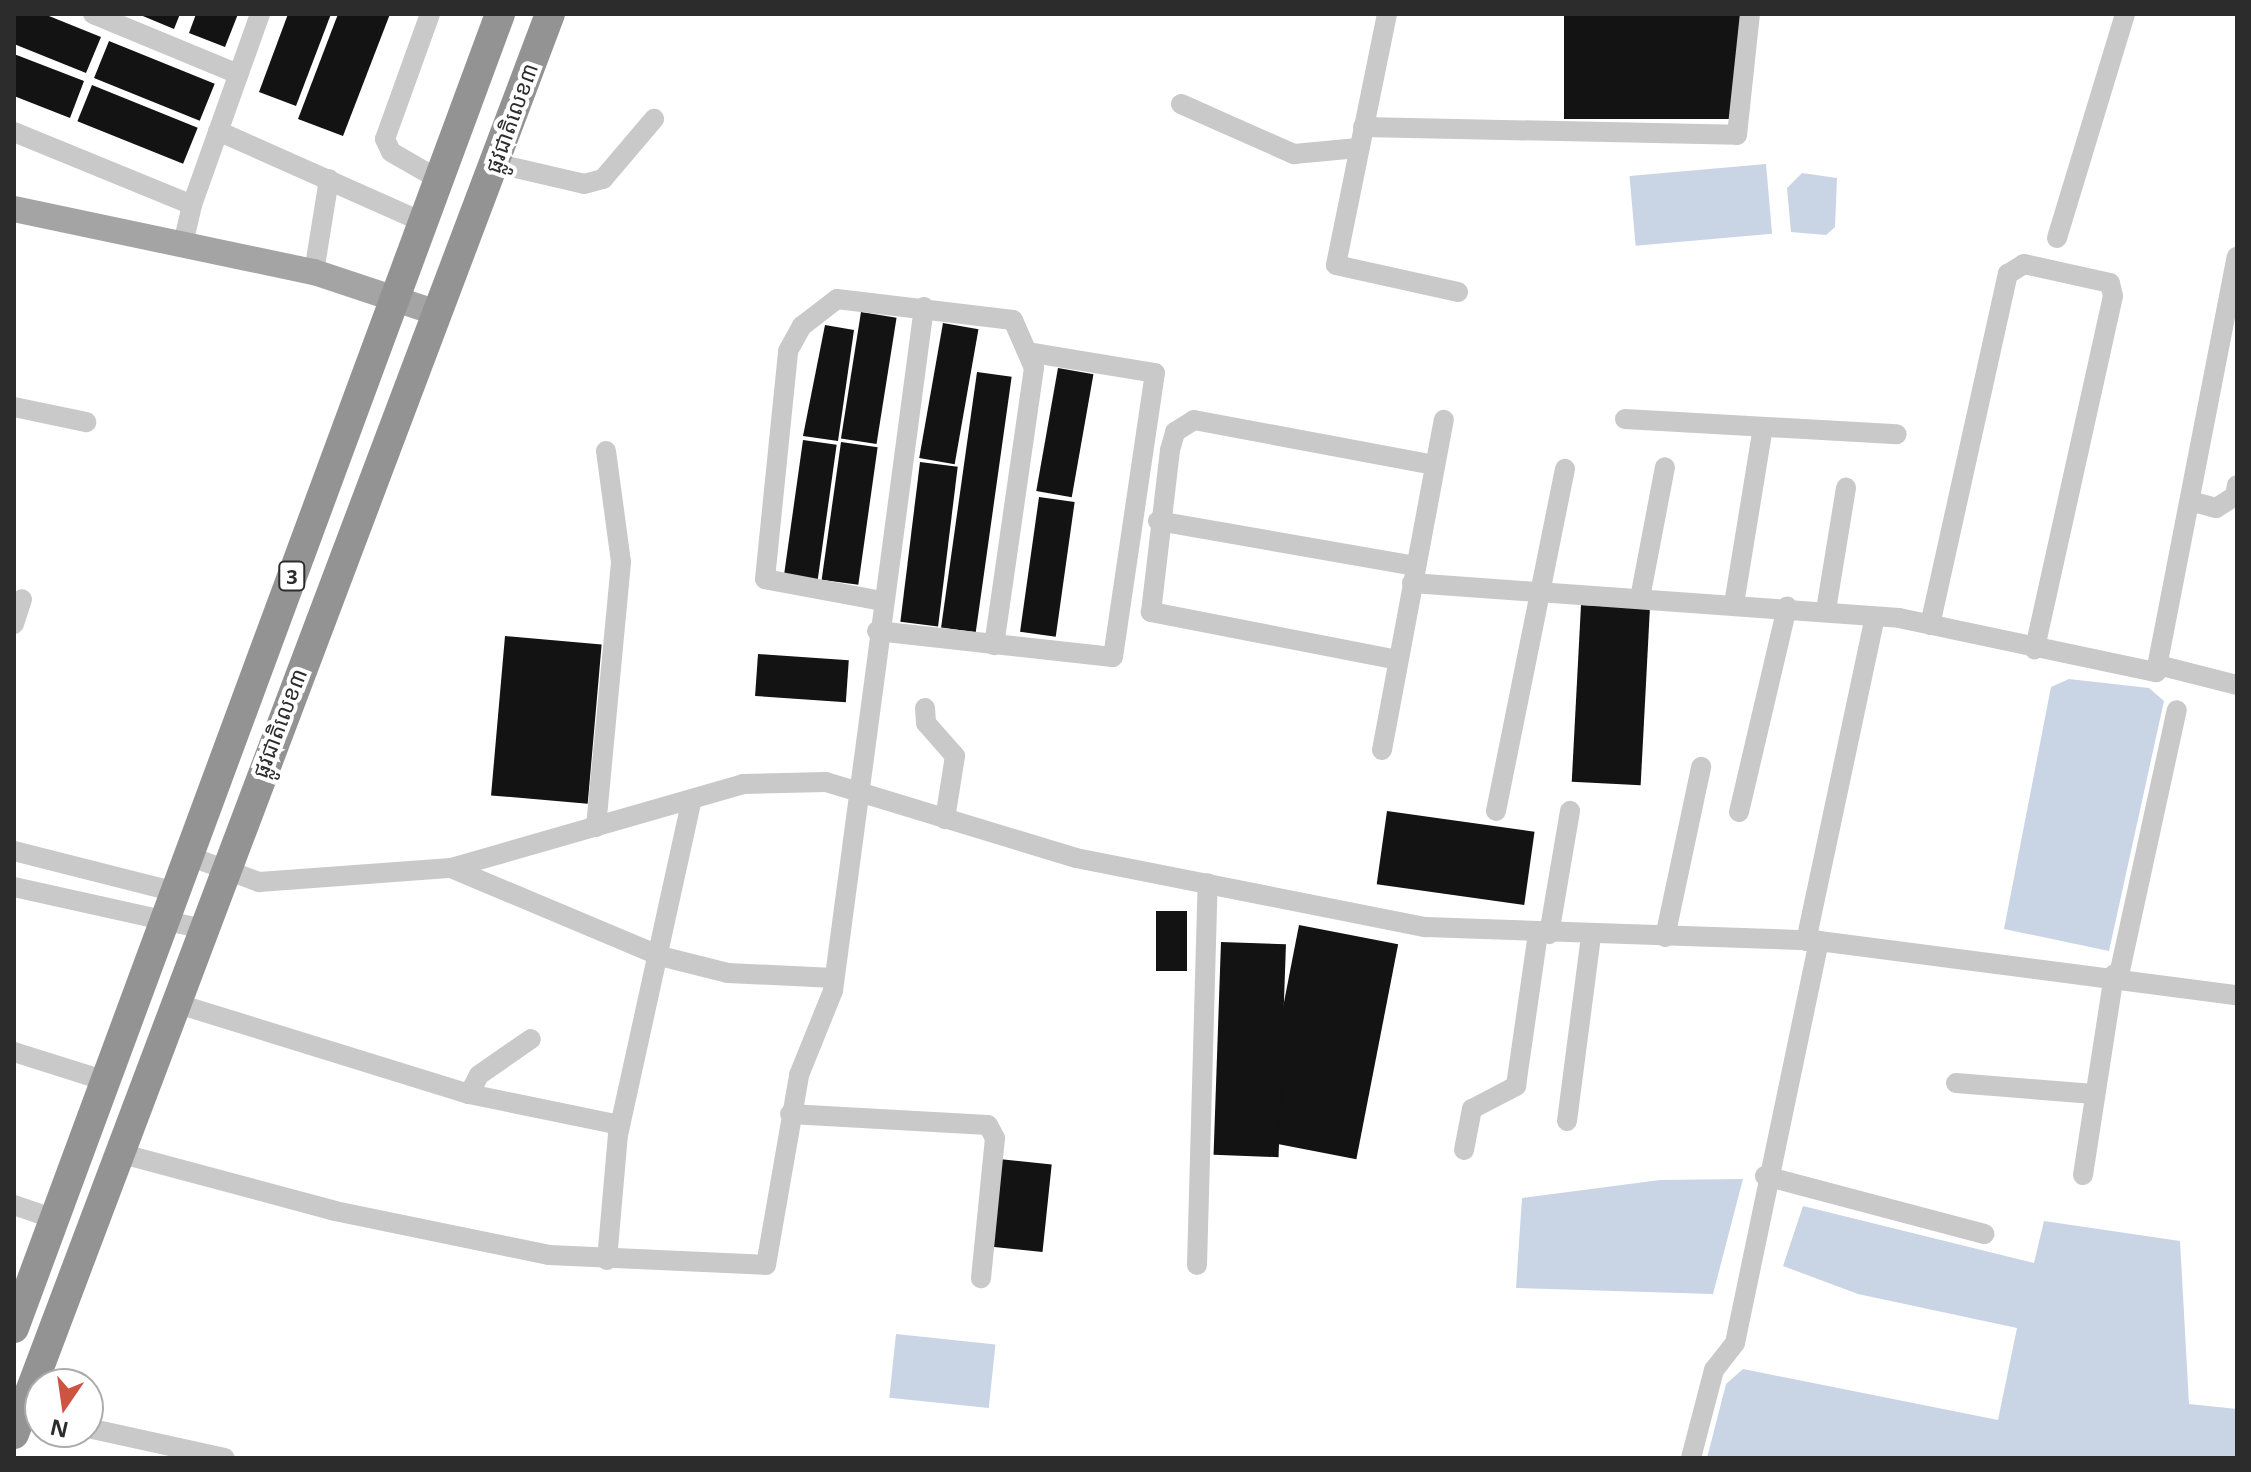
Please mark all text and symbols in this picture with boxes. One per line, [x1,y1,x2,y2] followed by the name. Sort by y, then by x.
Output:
[479,59,543,177] street label: ផ្លូវជាតិលេខ៣
[278,560,306,592] road number: 3
[246,665,312,781] street label: ផ្លូវជាតិលេខ៣
[24,1368,104,1448] north arrow
[47,1413,71,1446] text: N

